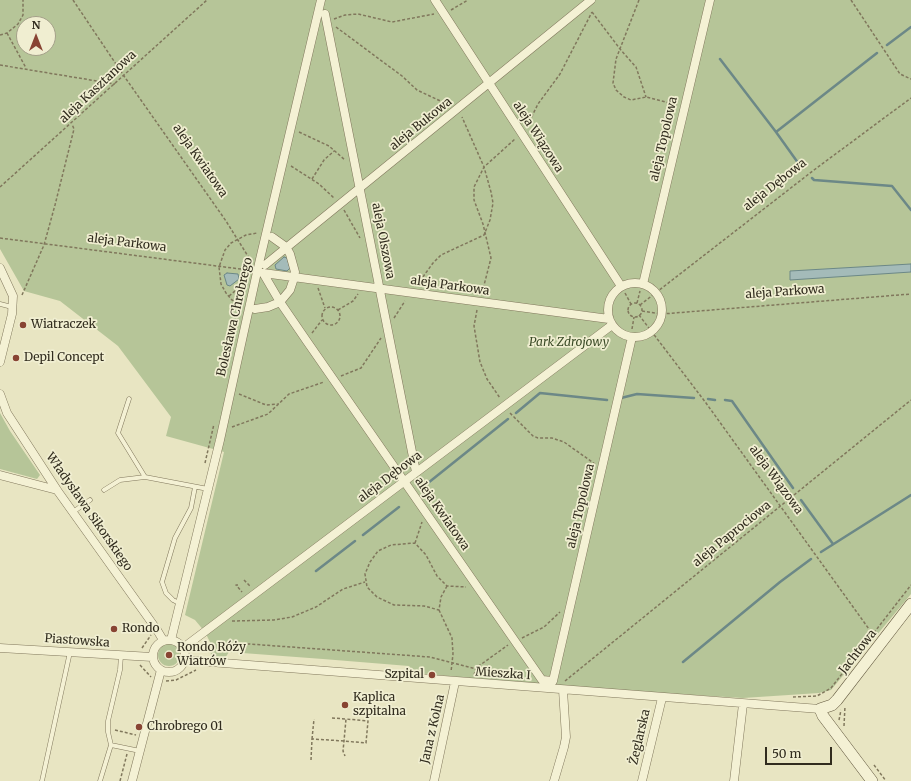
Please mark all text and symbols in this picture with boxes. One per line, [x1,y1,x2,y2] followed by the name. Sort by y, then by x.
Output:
[16,16,56,56] north arrow
[32,18,40,32] text: N
[57,48,139,126] street label: aleja Kasztanowa
[387,95,455,153] street label: aleja Bukowa
[647,95,681,183] street label: aleja Topolowa
[510,99,566,175] street label: aleja Wiązowa
[170,122,230,200] street label: aleja Kwiatowa
[741,156,809,214] street label: aleja Dębowa
[369,202,397,280] street label: aleja Olszowa
[87,231,167,255] street label: aleja Parkowa
[214,256,256,378] street label: Bolesława Chrobrego
[410,273,490,299] street label: aleja Parkowa
[745,282,825,302] street label: aleja Parkowa
[31,318,96,332] place label: Wiatraczek
[18,320,28,330] marker: Wiatraczek
[529,336,609,350] park label: Park Zdrojowy
[24,351,104,365] place label: Depil Concept
[11,353,21,363] marker: Depil Concept
[746,443,806,517] street label: aleja Wiązowa
[355,448,425,506] street label: aleja Dębowa
[43,450,135,574] street label: Władysława Sikorskiego
[564,462,598,550] street label: aleja Topolowa
[412,475,472,553] street label: aleja Kwiatowa
[690,498,774,570] street label: aleja Paprociowa
[122,622,159,636] place label: Rondo
[109,624,119,634] marker: Rondo
[836,627,880,677] street label: Jachtowa
[44,632,110,650] street label: Piastowska
[177,641,246,669] place label: Rondo Róży Wiatrów
[164,650,174,660] marker: Rondo Róży Wiatrów
[475,665,531,683] street label: Mieszka I
[384,668,424,682] place label: Szpital
[427,670,437,680] marker: Szpital
[353,691,406,719] place label: Kaplica szpitalna
[418,693,448,765] street label: Jana z Kolna
[340,700,350,710] marker: Kaplica szpitalna
[627,708,653,766] street label: Żeglarska
[147,720,223,734] place label: Chrobrego 01
[134,722,144,732] marker: Chrobrego 01
[767,739,834,765] scale bar
[772,746,801,761] text: 50 m

